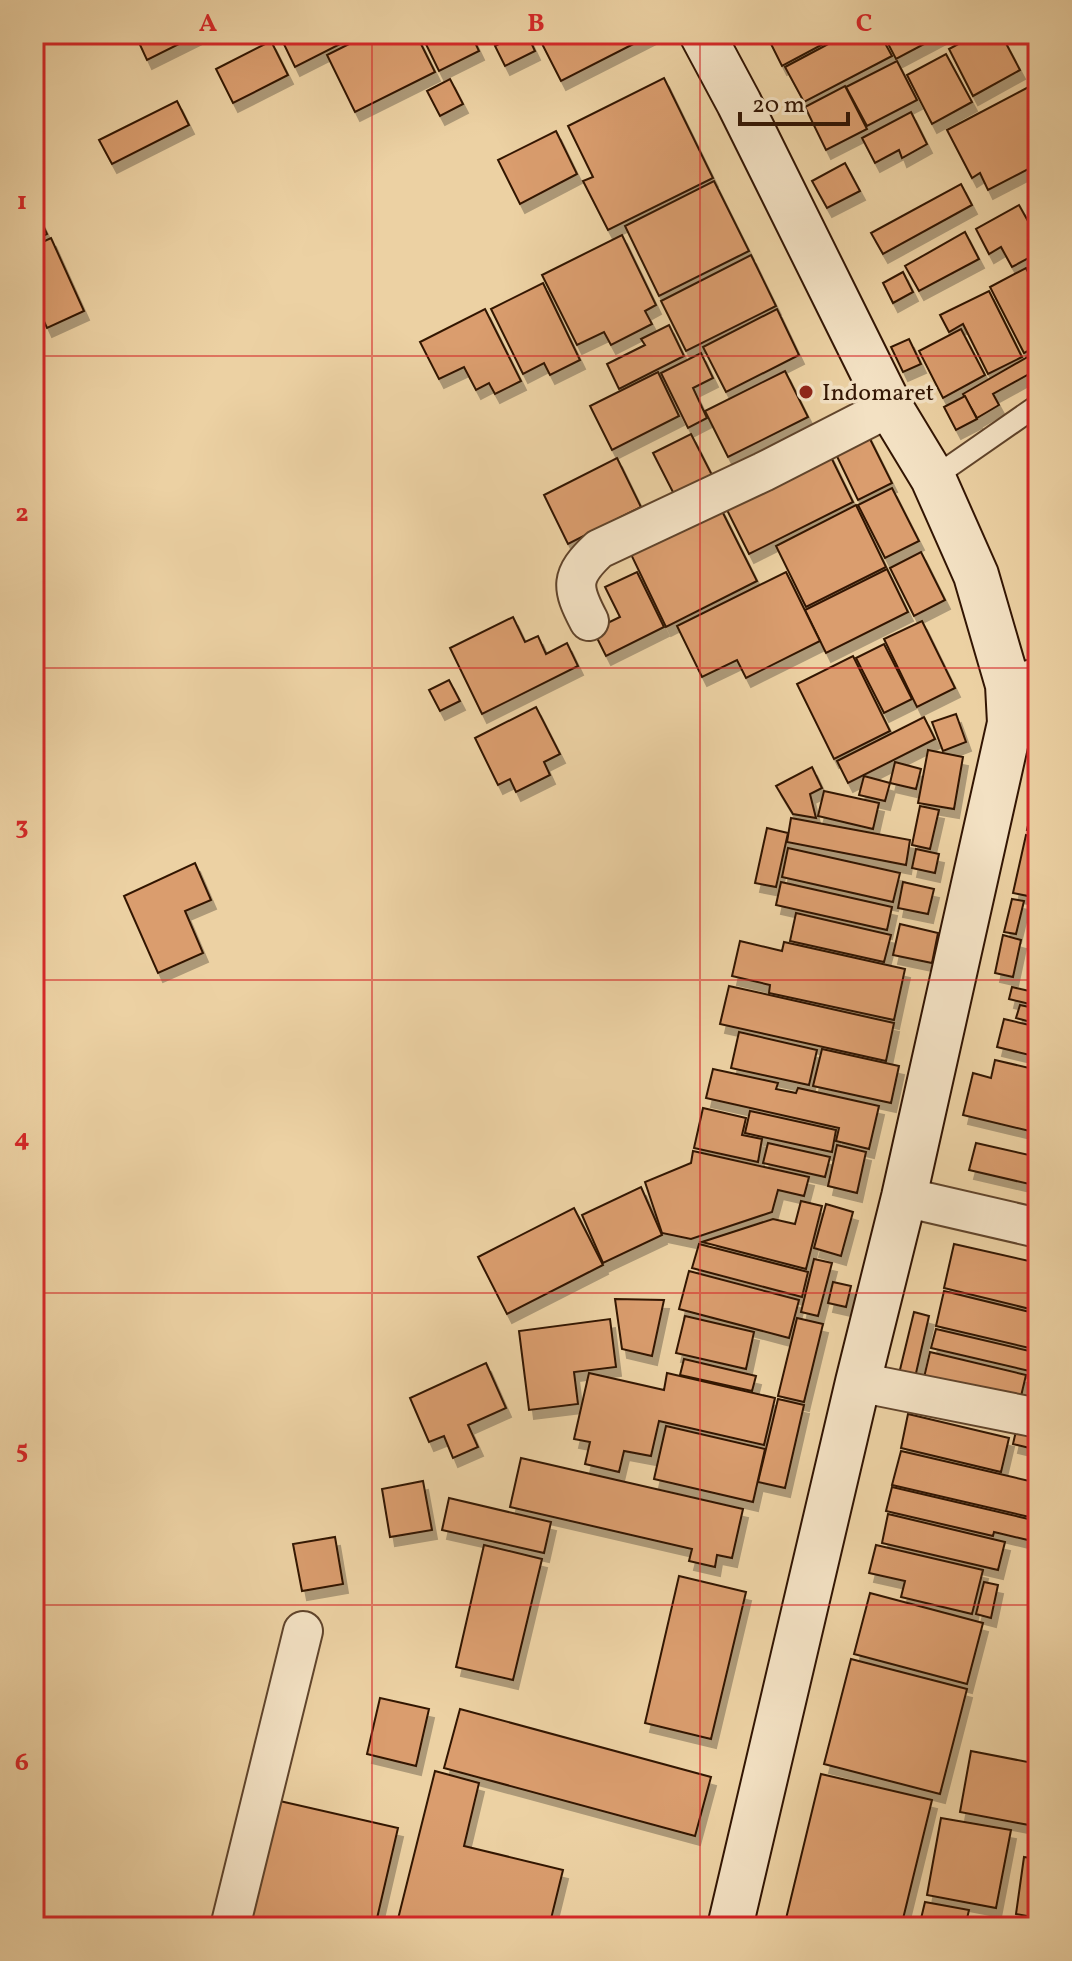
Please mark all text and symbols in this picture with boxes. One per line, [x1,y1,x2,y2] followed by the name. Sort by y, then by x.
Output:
[199,6,218,42] text: A
[527,6,545,42] text: B
[856,6,872,42] text: C
[740,76,848,126] scale bar
[752,89,805,123] text: 20 m
[17,184,27,220] text: 1
[822,377,934,411] place label: Indomaret
[797,383,815,401] marker: Indomaret
[15,496,29,532] text: 2
[15,809,29,845] text: 3
[14,1121,30,1157] text: 4
[16,1433,28,1469] text: 5
[15,1745,29,1781] text: 6

